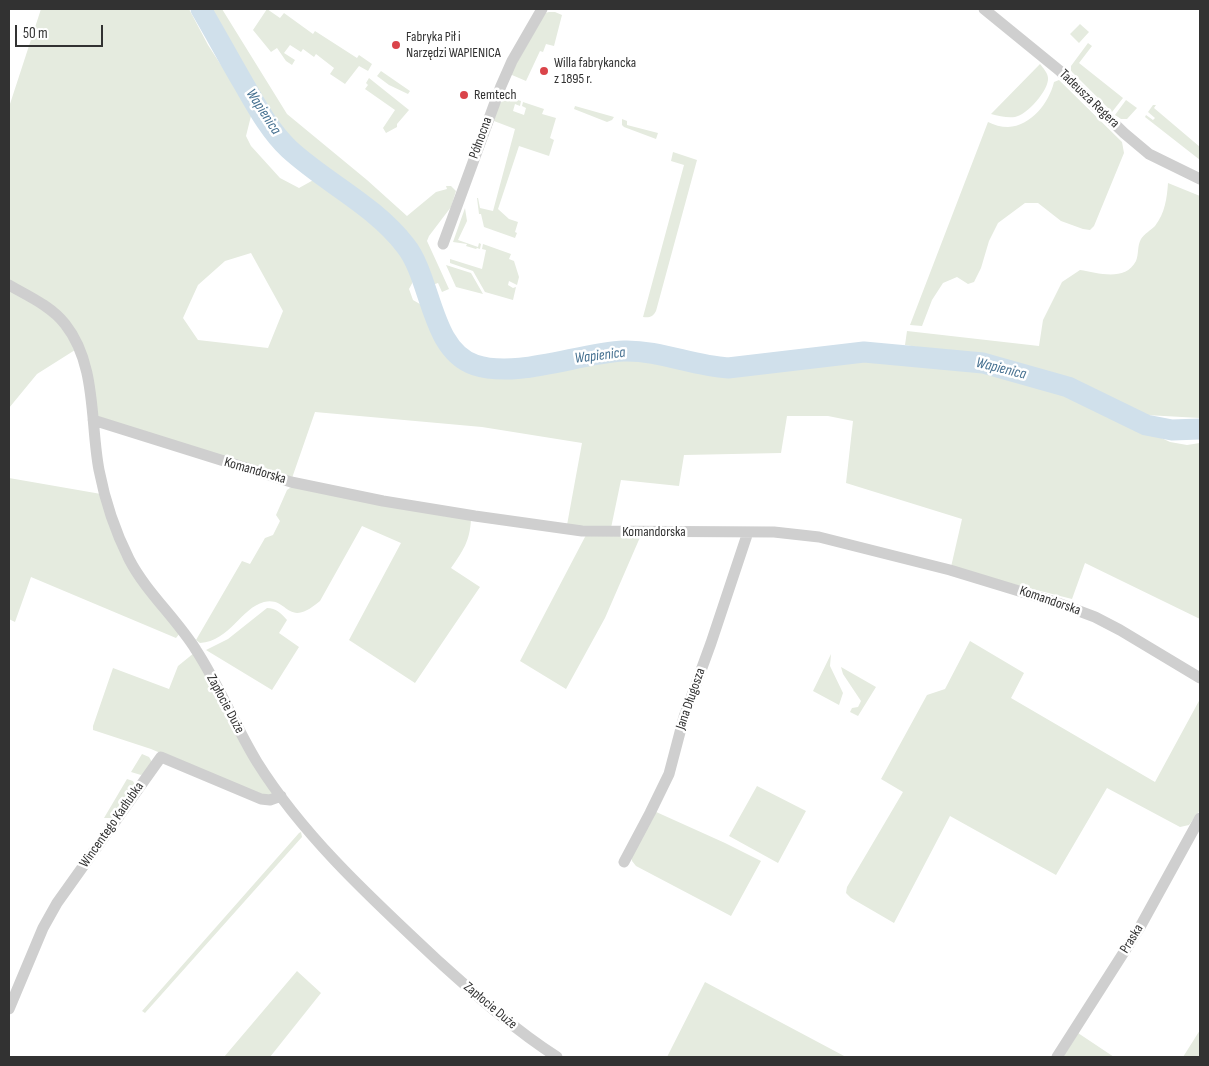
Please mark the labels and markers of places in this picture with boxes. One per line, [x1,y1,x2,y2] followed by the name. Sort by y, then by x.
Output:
[406,29,501,62] place label: Fabryka Pił i Narzędzi WAPIENICA
[390,39,402,51] marker: Fabryka Pił i Narzędzi WAPIENICA
[554,55,636,88] place label: Willa fabrykancka z 1895 r.
[538,65,550,77] marker: Willa fabrykancka z 1895 r.
[474,87,516,103] place label: Remtech
[458,89,470,101] marker: Remtech

